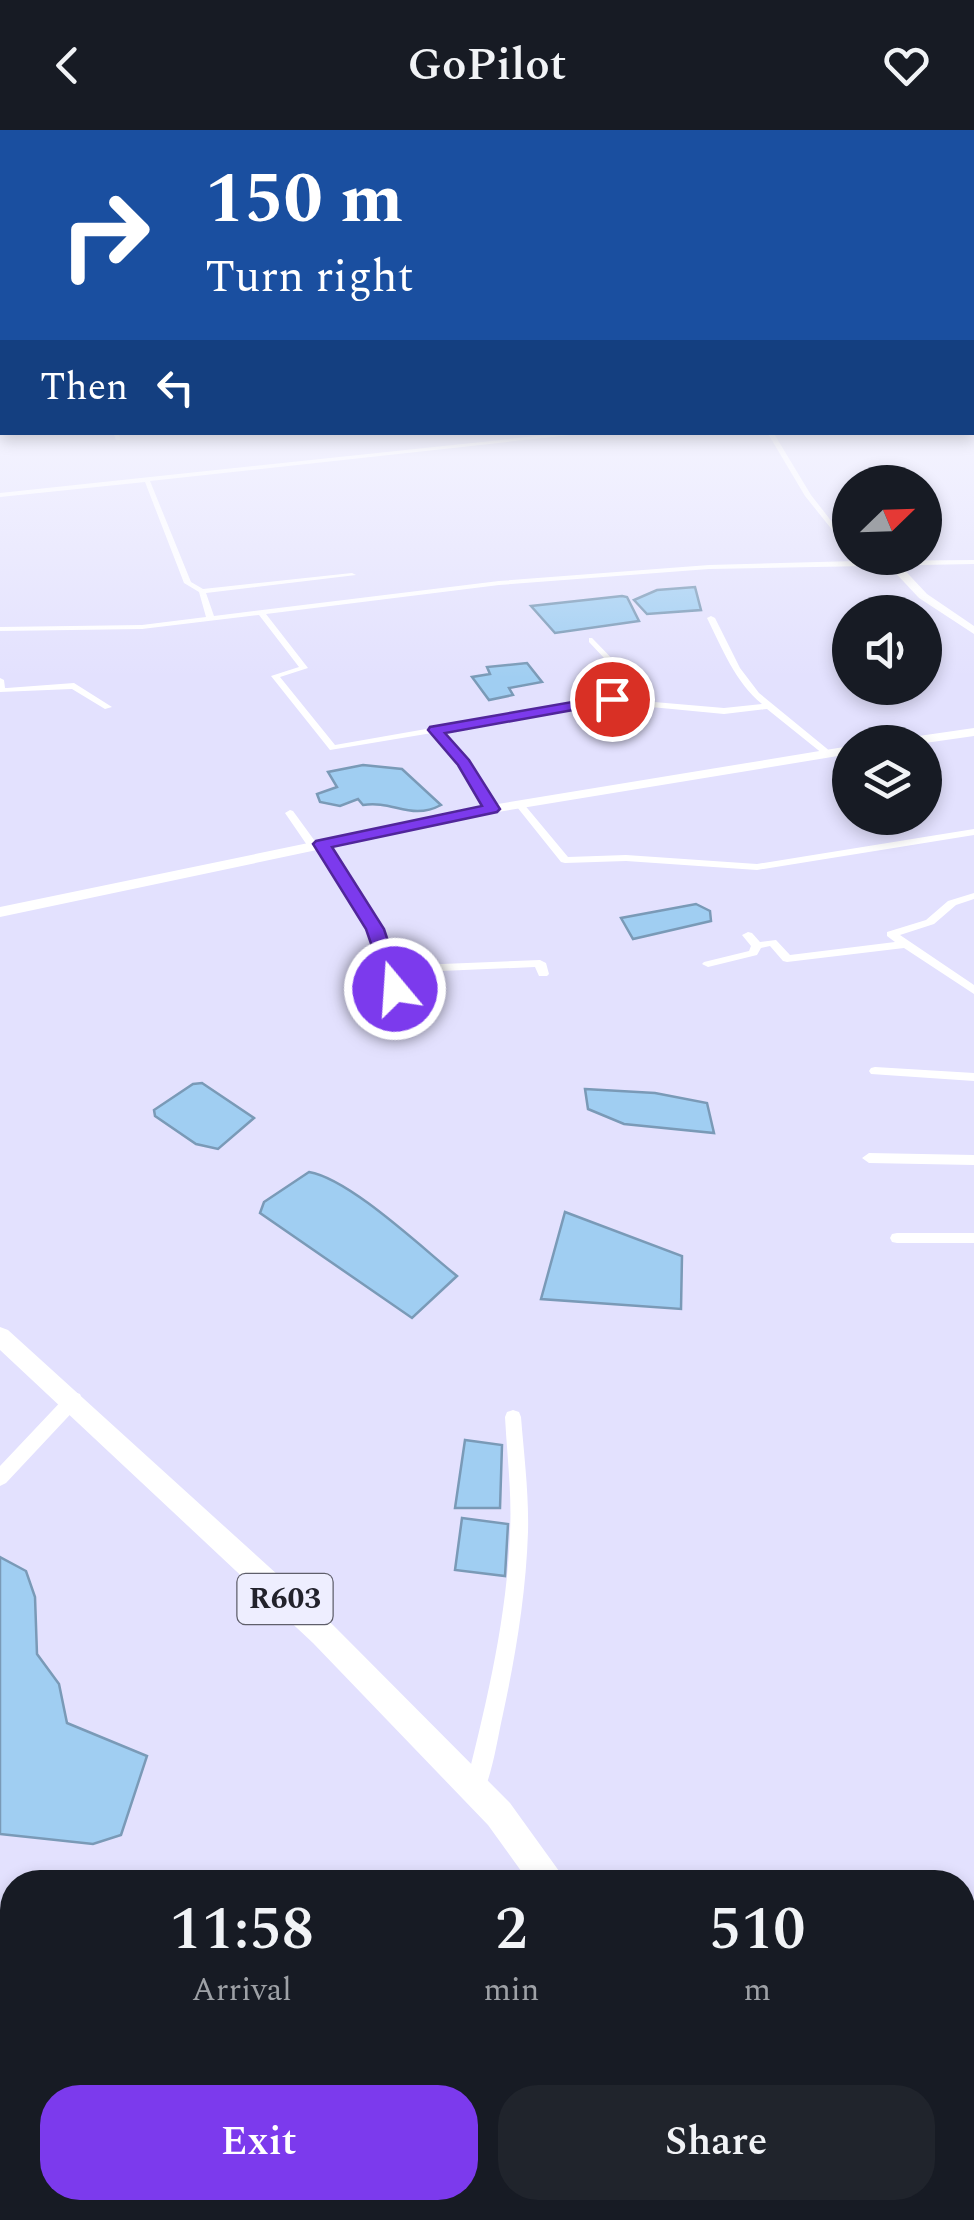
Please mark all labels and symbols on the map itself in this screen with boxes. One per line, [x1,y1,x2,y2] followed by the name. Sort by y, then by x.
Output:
[832,465,942,575] north arrow
[570,657,655,742] pin
[343,937,447,1041] position arrow
[238,1574,332,1624] road number: R603

